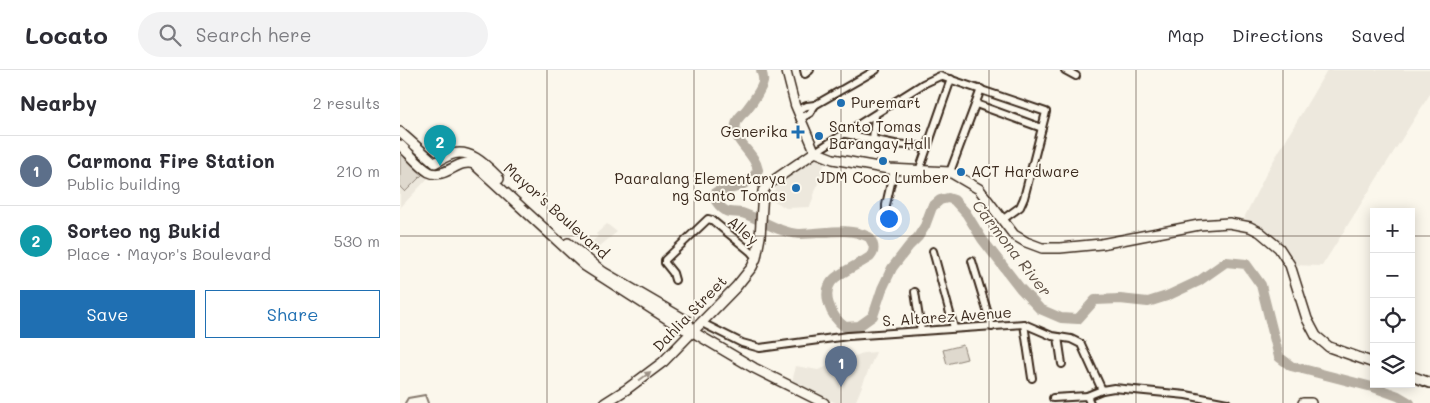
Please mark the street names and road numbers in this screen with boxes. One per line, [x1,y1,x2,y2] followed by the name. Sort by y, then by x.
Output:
[500,158,613,263] street label: Mayor's Boulevard
[724,211,764,249] street label: Alley
[648,271,731,356] street label: Dahlia Street
[882,302,1012,330] street label: S. Altarez Avenue

